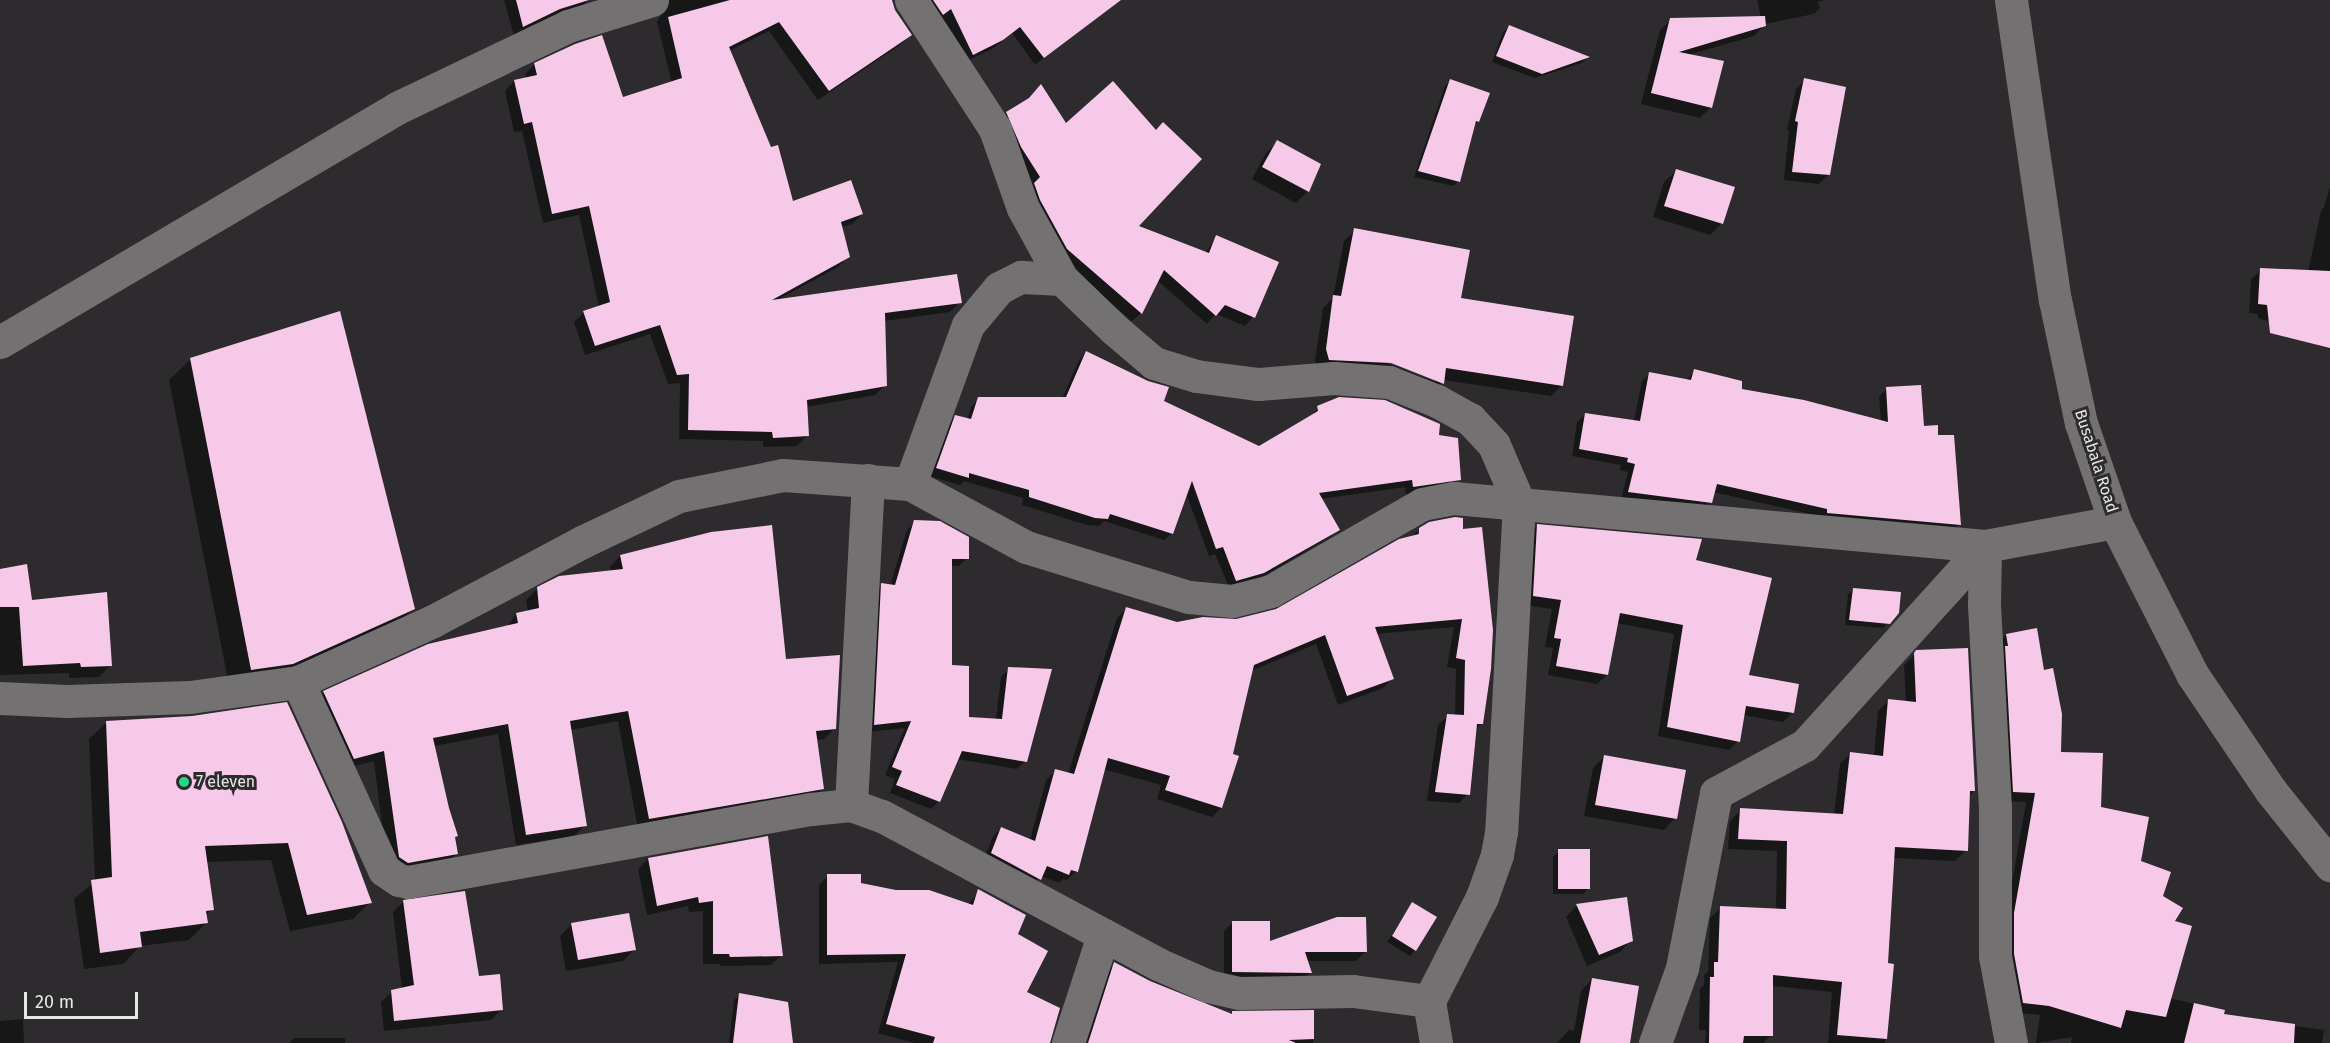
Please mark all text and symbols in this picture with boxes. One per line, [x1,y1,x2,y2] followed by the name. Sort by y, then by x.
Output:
[2070,407,2122,515] street label: Busabala Road
[196,772,255,792] place label: 7 eleven
[177,775,191,789] marker: 7 eleven
[27,980,141,1018] scale bar
[35,991,74,1013] text: 20 m

